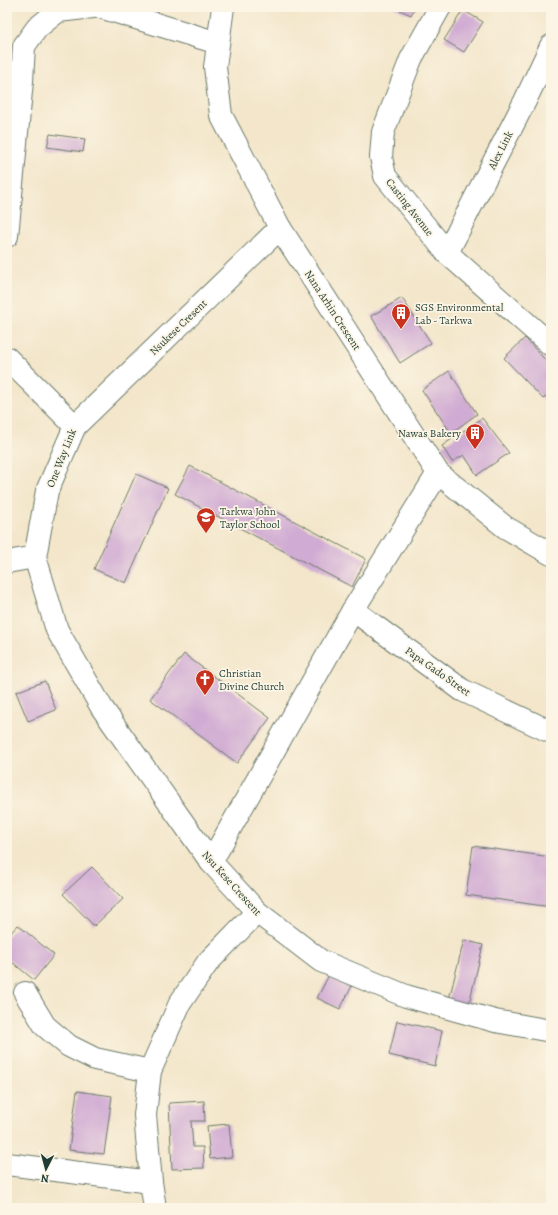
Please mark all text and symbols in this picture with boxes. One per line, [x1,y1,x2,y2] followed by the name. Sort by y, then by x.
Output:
[484,128,517,173] street label: Alex Link
[382,175,437,239] street label: Casting Avenue
[301,267,364,354] street label: Nana Arhin Crescent
[146,296,211,359] street label: Nsukese Cresent
[415,300,504,328] place label: SGS Environmental Lab - Tarkwa
[390,302,412,330] building icon: SGS Environmental Lab - Tarkwa
[464,422,486,450] building icon: Nawas Bakery
[43,426,80,490] street label: One Way Link
[398,426,461,441] place label: Nawas Bakery
[220,504,280,532] place label: Tarkwa John Taylor School
[195,506,217,534] school or university icon: Tarkwa John Taylor School
[402,643,474,700] street label: Papa Gado Street
[219,666,284,694] place label: Christian Divine Church
[194,668,216,696] church icon: Christian Divine Church
[198,848,265,919] street label: Nsu Kese Crescent
[26,1149,66,1189] north arrow
[40,1171,50,1186] text: N

